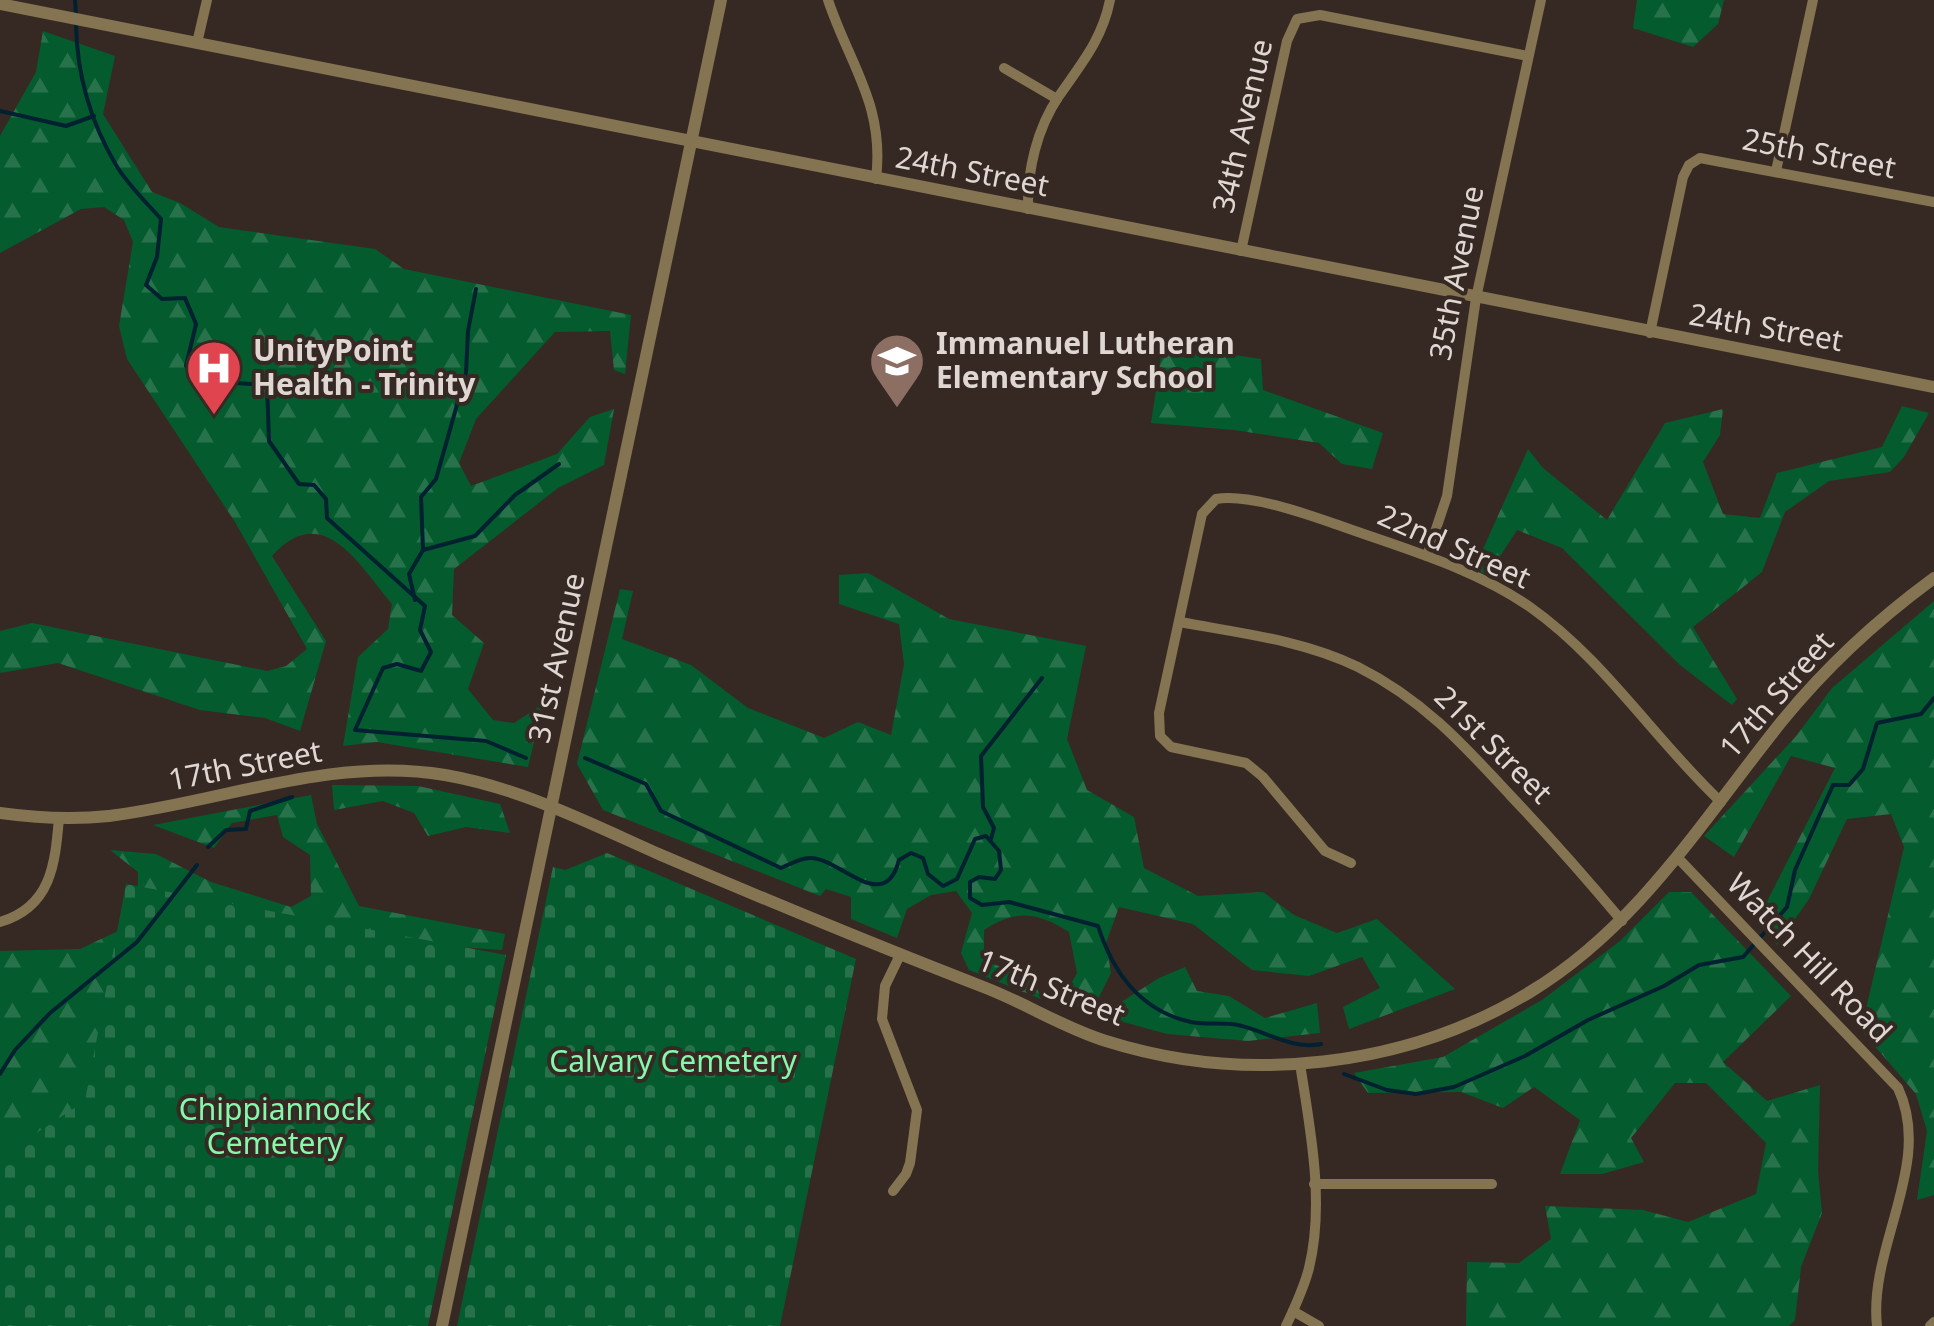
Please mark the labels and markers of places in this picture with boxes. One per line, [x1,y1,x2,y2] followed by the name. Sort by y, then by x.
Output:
[936,322,1235,397] place label: Immanuel Lutheran Elementary School
[253,329,476,404] place label: UnityPoint Health - Trinity
[867,331,927,410] school or university icon: Immanuel Lutheran Elementary School
[184,338,244,417] hospital icon: UnityPoint Health - Trinity

